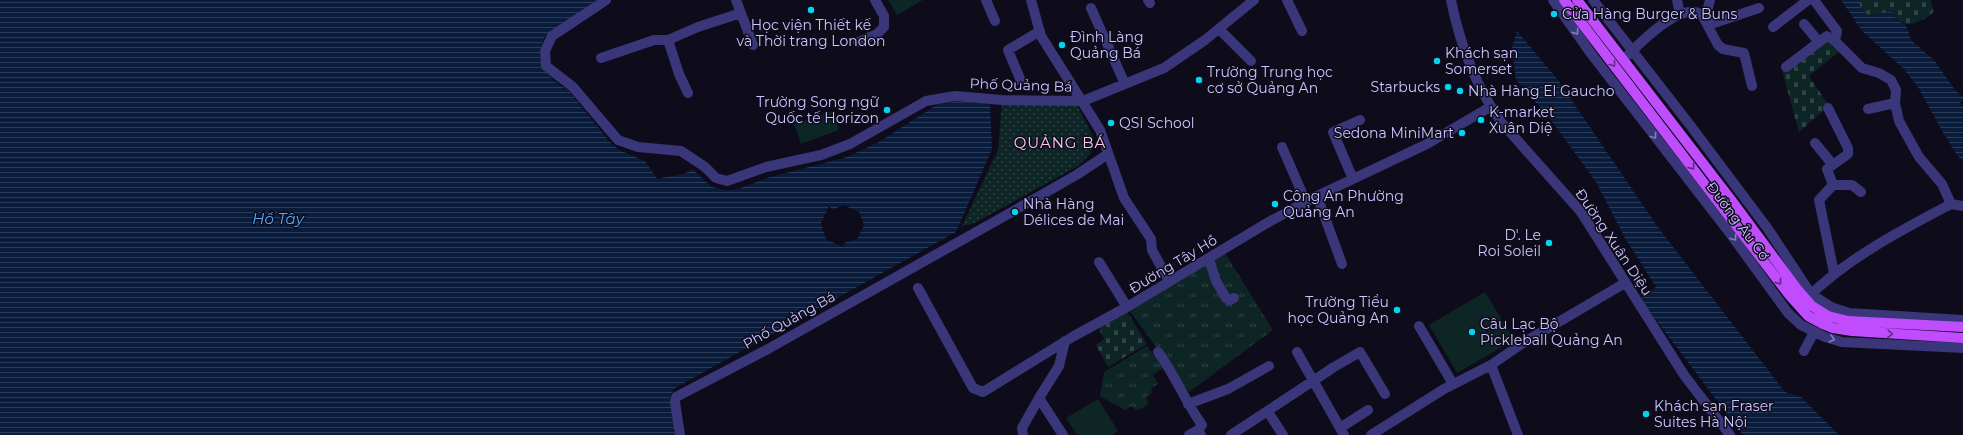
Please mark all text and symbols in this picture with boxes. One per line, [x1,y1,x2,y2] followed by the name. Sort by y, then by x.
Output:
[806,5,816,15] marker: Học viện Thiết kế và Thời trang London
[1562,5,1737,23] place label: Cửa Hàng Burger & Buns
[1549,9,1559,19] marker: Cửa Hàng Burger & Buns
[737,16,885,50] place label: Học viện Thiết kế và Thời trang London
[1070,28,1144,62] place label: Đình Làng Quảng Bá
[1571,28,1579,35] one-way arrow
[1057,40,1067,50] marker: Đình Làng Quảng Bá
[1445,44,1518,78] place label: Khách sạn Somerset
[1432,56,1442,66] marker: Khách sạn Somerset
[1608,60,1615,67] one-way arrow
[1207,63,1333,97] place label: Trường Trung học cơ sở Quảng An
[969,74,1073,96] street label: Phố Quảng Bá
[1194,75,1204,85] marker: Trường Trung học cơ sở Quảng An
[1371,78,1440,96] place label: Starbucks
[1443,82,1453,92] marker: Starbucks
[1468,82,1615,100] place label: Nhà Hàng El Gaucho
[1455,86,1465,96] marker: Nhà Hàng El Gaucho
[756,93,880,127] place label: Trường Song ngữ Quốc tế Horizon
[1489,103,1555,137] place label: K-market Xuân Diệ
[882,105,892,115] marker: Trường Song ngữ Quốc tế Horizon
[1119,114,1194,132] place label: QSI School
[1476,115,1486,125] marker: K-market Xuân Diệ
[1106,118,1116,128] marker: QSI School
[1334,124,1454,142] place label: Sedona MiniMart
[1457,128,1467,138] marker: Sedona MiniMart
[1649,131,1656,138] one-way arrow
[1014,133,1106,152] district label: QUẢNG BÁ
[1687,163,1694,170] one-way arrow
[1703,178,1774,264] street label: Đường Âu Cơ
[1572,185,1656,299] street label: Đường Xuân Diệu
[1283,187,1404,221] place label: Công An Phường Quảng An
[1023,195,1124,229] place label: Nhà Hàng Délices de Mai
[1270,199,1280,209] marker: Công An Phường Quảng An
[1010,207,1020,217] marker: Nhà Hàng Délices de Mai
[252,209,305,228] water label: Hồ Tây
[1478,226,1541,260] place label: D'. Le Roi Soleil
[1126,231,1220,297] street label: Đường Tây Hồ
[1729,234,1737,241] one-way arrow
[1544,238,1554,248] marker: D'. Le Roi Soleil
[1774,278,1781,285] one-way arrow
[740,287,838,353] street label: Phố Quảng Bá
[1288,293,1389,327] place label: Trường Tiểu học Quảng An
[1392,305,1402,315] marker: Trường Tiểu học Quảng An
[1480,315,1623,349] place label: Câu Lạc Bộ Pickleball Quảng An
[1467,327,1477,337] marker: Câu Lạc Bộ Pickleball Quảng An
[1887,329,1893,338] one-way arrow
[1828,334,1835,343] one-way arrow
[1654,397,1774,431] place label: Khách sạn Fraser Suites Hà Nội
[1641,409,1651,419] marker: Khách sạn Fraser Suites Hà Nội

